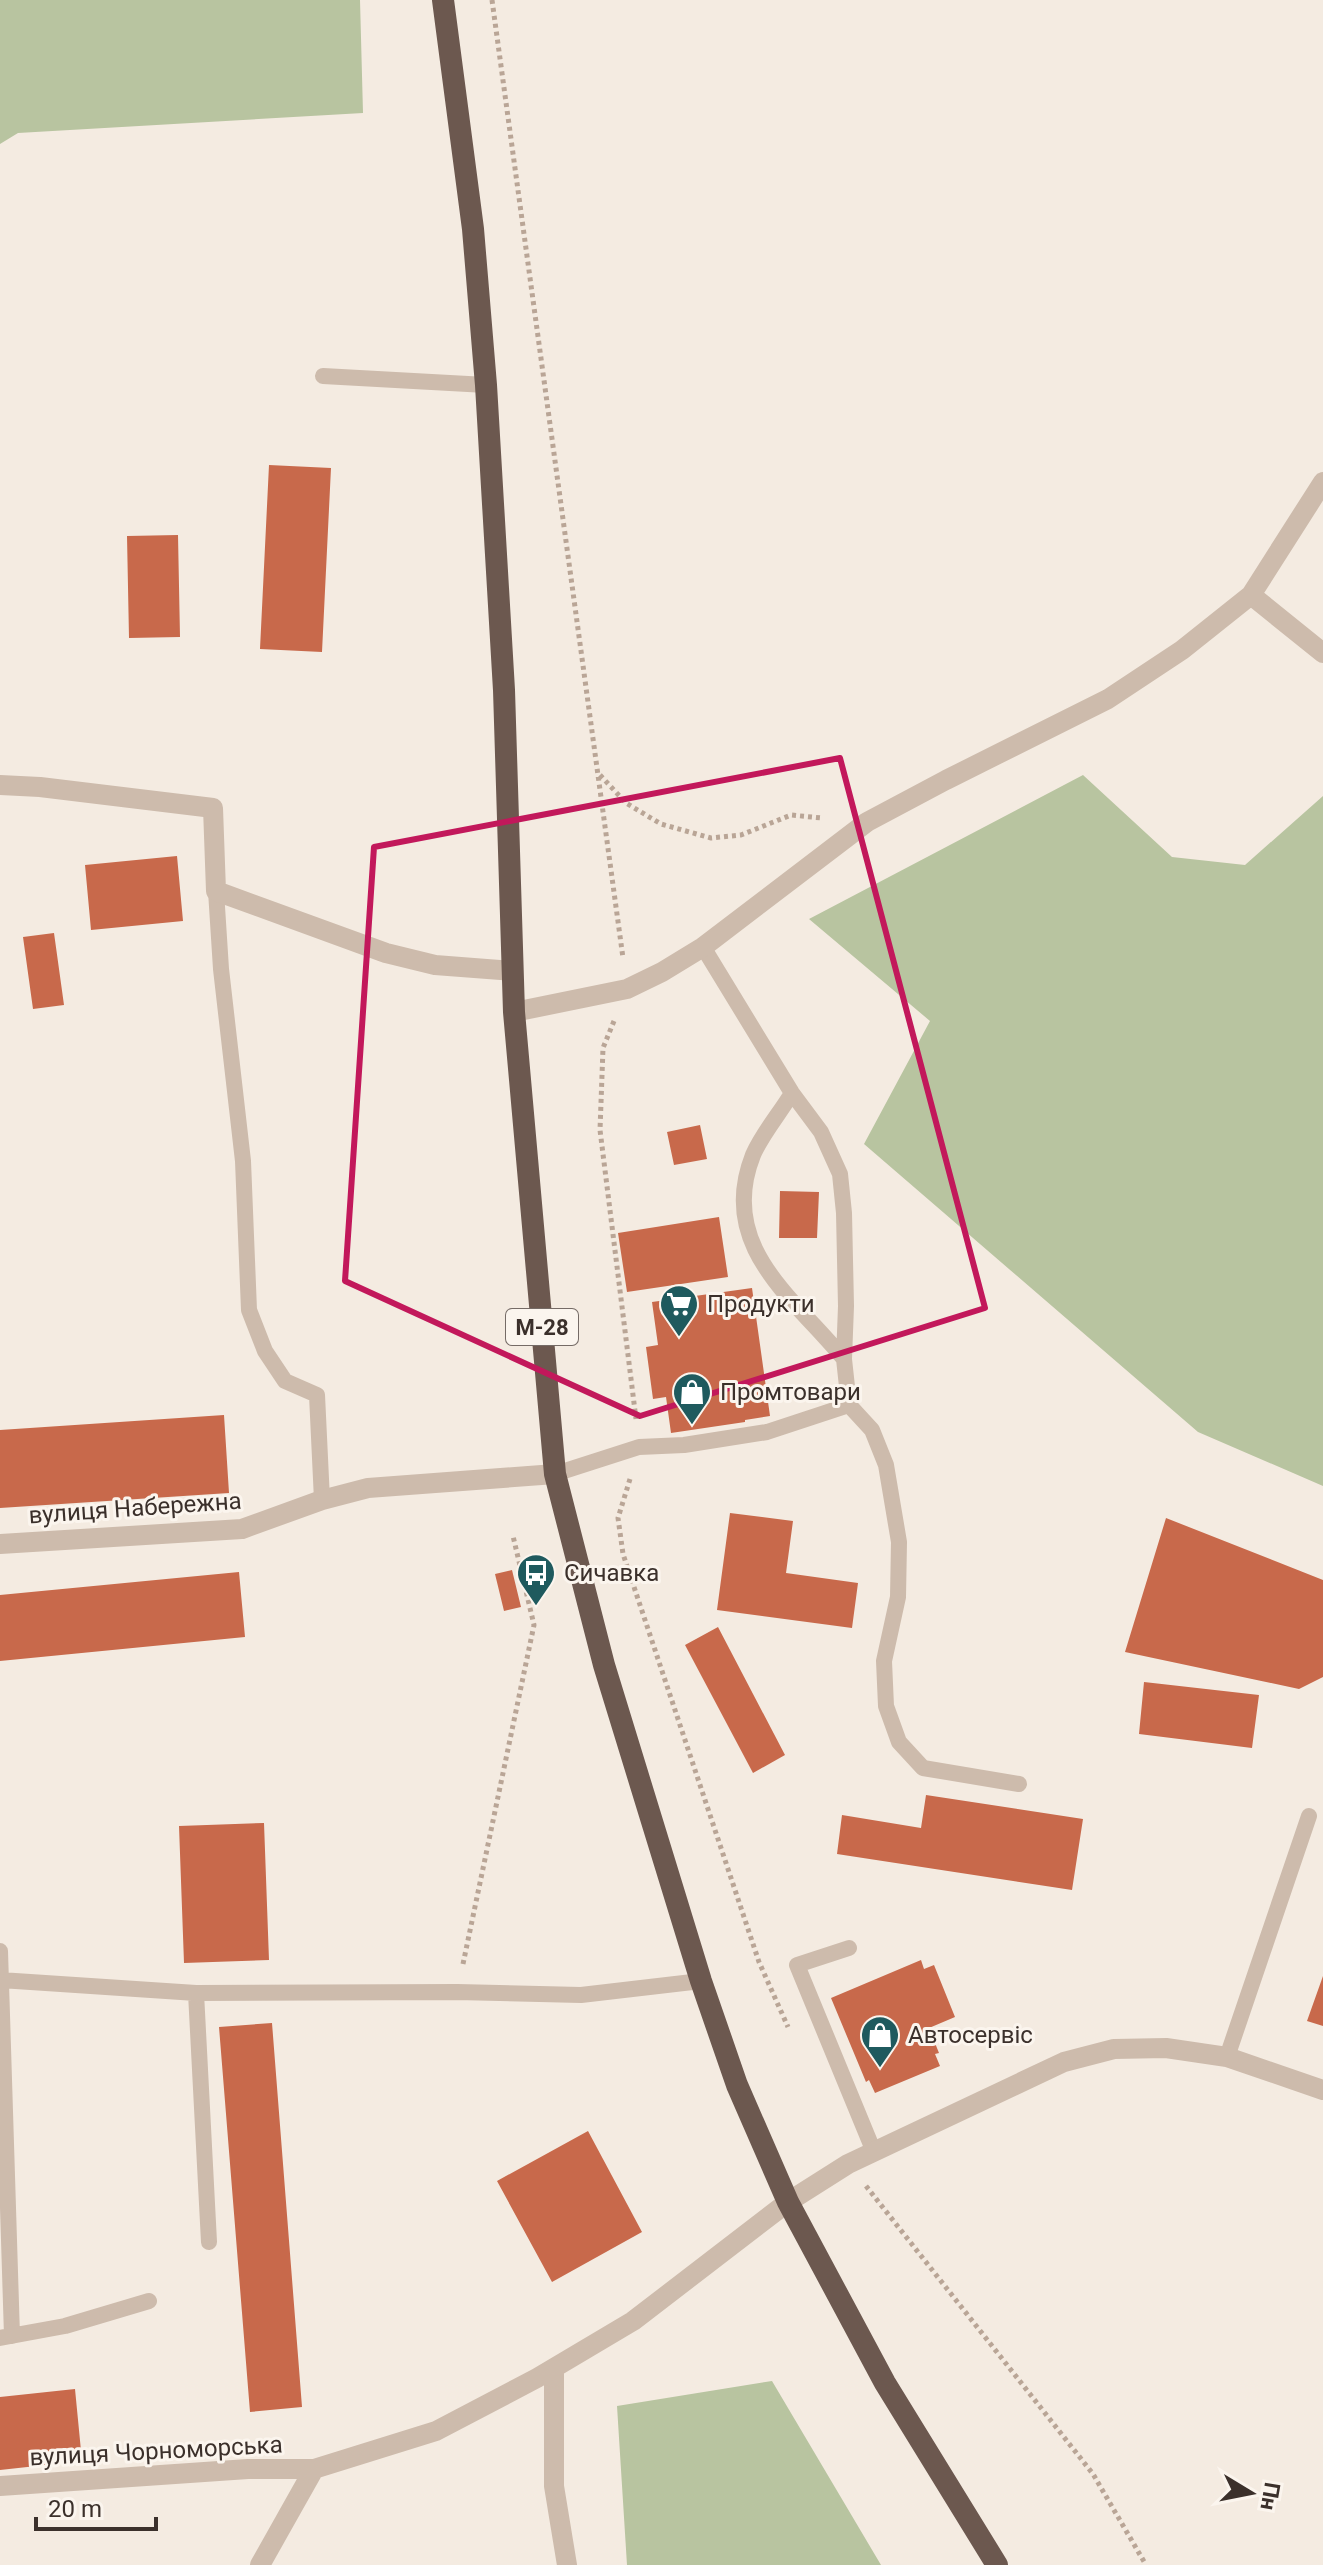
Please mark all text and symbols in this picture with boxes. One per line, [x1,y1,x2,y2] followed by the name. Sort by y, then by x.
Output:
[658,1283,700,1338] supermarket icon: Продукти
[707,1290,815,1318] place label: Продукти
[506,1309,578,1345] road number: М-28
[671,1371,713,1426] shop icon: Промтовари
[720,1378,861,1406] place label: Промтовари
[28,1487,242,1529] street label: вулиця Набережна
[515,1552,557,1607] bus stop icon: Сичавка
[564,1559,659,1587] place label: Сичавка
[859,2014,901,2069] shop icon: Автосервіс
[908,2021,1033,2049] place label: Автосервіс
[29,2430,283,2472] street label: вулиця Чорноморська
[1211,2453,1291,2533] north arrow
[1255,2480,1285,2512] text: Пн
[36,2481,156,2531] scale bar
[48,2495,102,2523] text: 20 m

